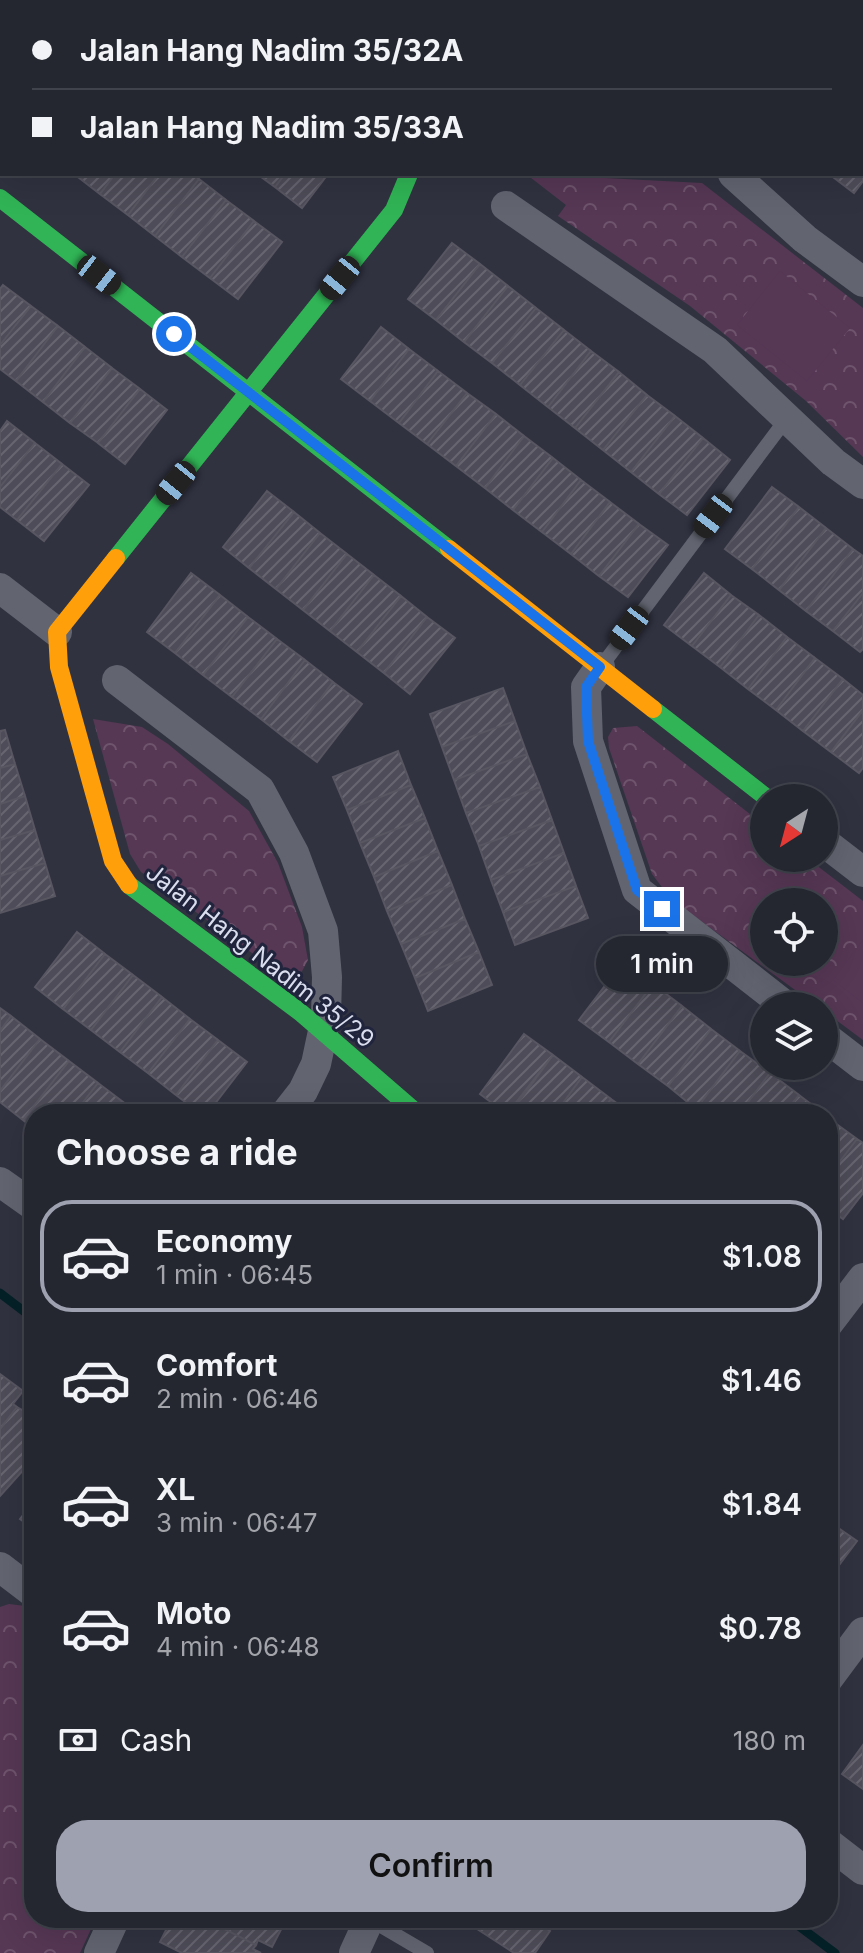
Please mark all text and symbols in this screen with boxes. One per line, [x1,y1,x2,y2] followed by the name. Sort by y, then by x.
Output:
[80,32,464,68] text: Jalan Hang Nadim 35/32A
[80,109,464,145] text: Jalan Hang Nadim 35/33A
[73,251,125,299] car
[316,252,364,304] car
[156,316,192,352] route start
[152,457,200,509] car
[689,490,737,542] car
[605,602,653,654] car
[750,784,838,872] north arrow
[750,784,838,1080] map controls
[140,857,380,1054] street label: Jalan Hang Nadim 35/29
[750,888,838,976] button: locate
[644,891,680,927] route end
[596,937,728,993] callout: 1 min
[630,948,694,979] text: 1 min
[750,992,838,1080] button: layers
[56,1130,298,1174] text: Choose a ride
[60,1220,132,1292] icon: car
[156,1223,292,1259] text: Economy
[722,1238,802,1274] text: $1.08
[156,1259,313,1290] text: 1 min · 06:45
[60,1344,132,1416] icon: car
[156,1347,277,1383] text: Comfort
[721,1362,802,1398] text: $1.46
[156,1383,319,1414] text: 2 min · 06:46
[60,1468,132,1540] icon: car
[156,1471,195,1507] text: XL
[722,1486,802,1522] text: $1.84
[156,1507,317,1538] text: 3 min · 06:47
[60,1592,132,1664] icon: car
[156,1595,231,1631] text: Moto
[719,1610,802,1646] text: $0.78
[156,1631,320,1662] text: 4 min · 06:48
[56,1718,100,1762] icon: cash
[120,1722,192,1758] text: Cash
[733,1725,806,1756] text: 180 m
[56,1820,806,1912] button: Confirm

